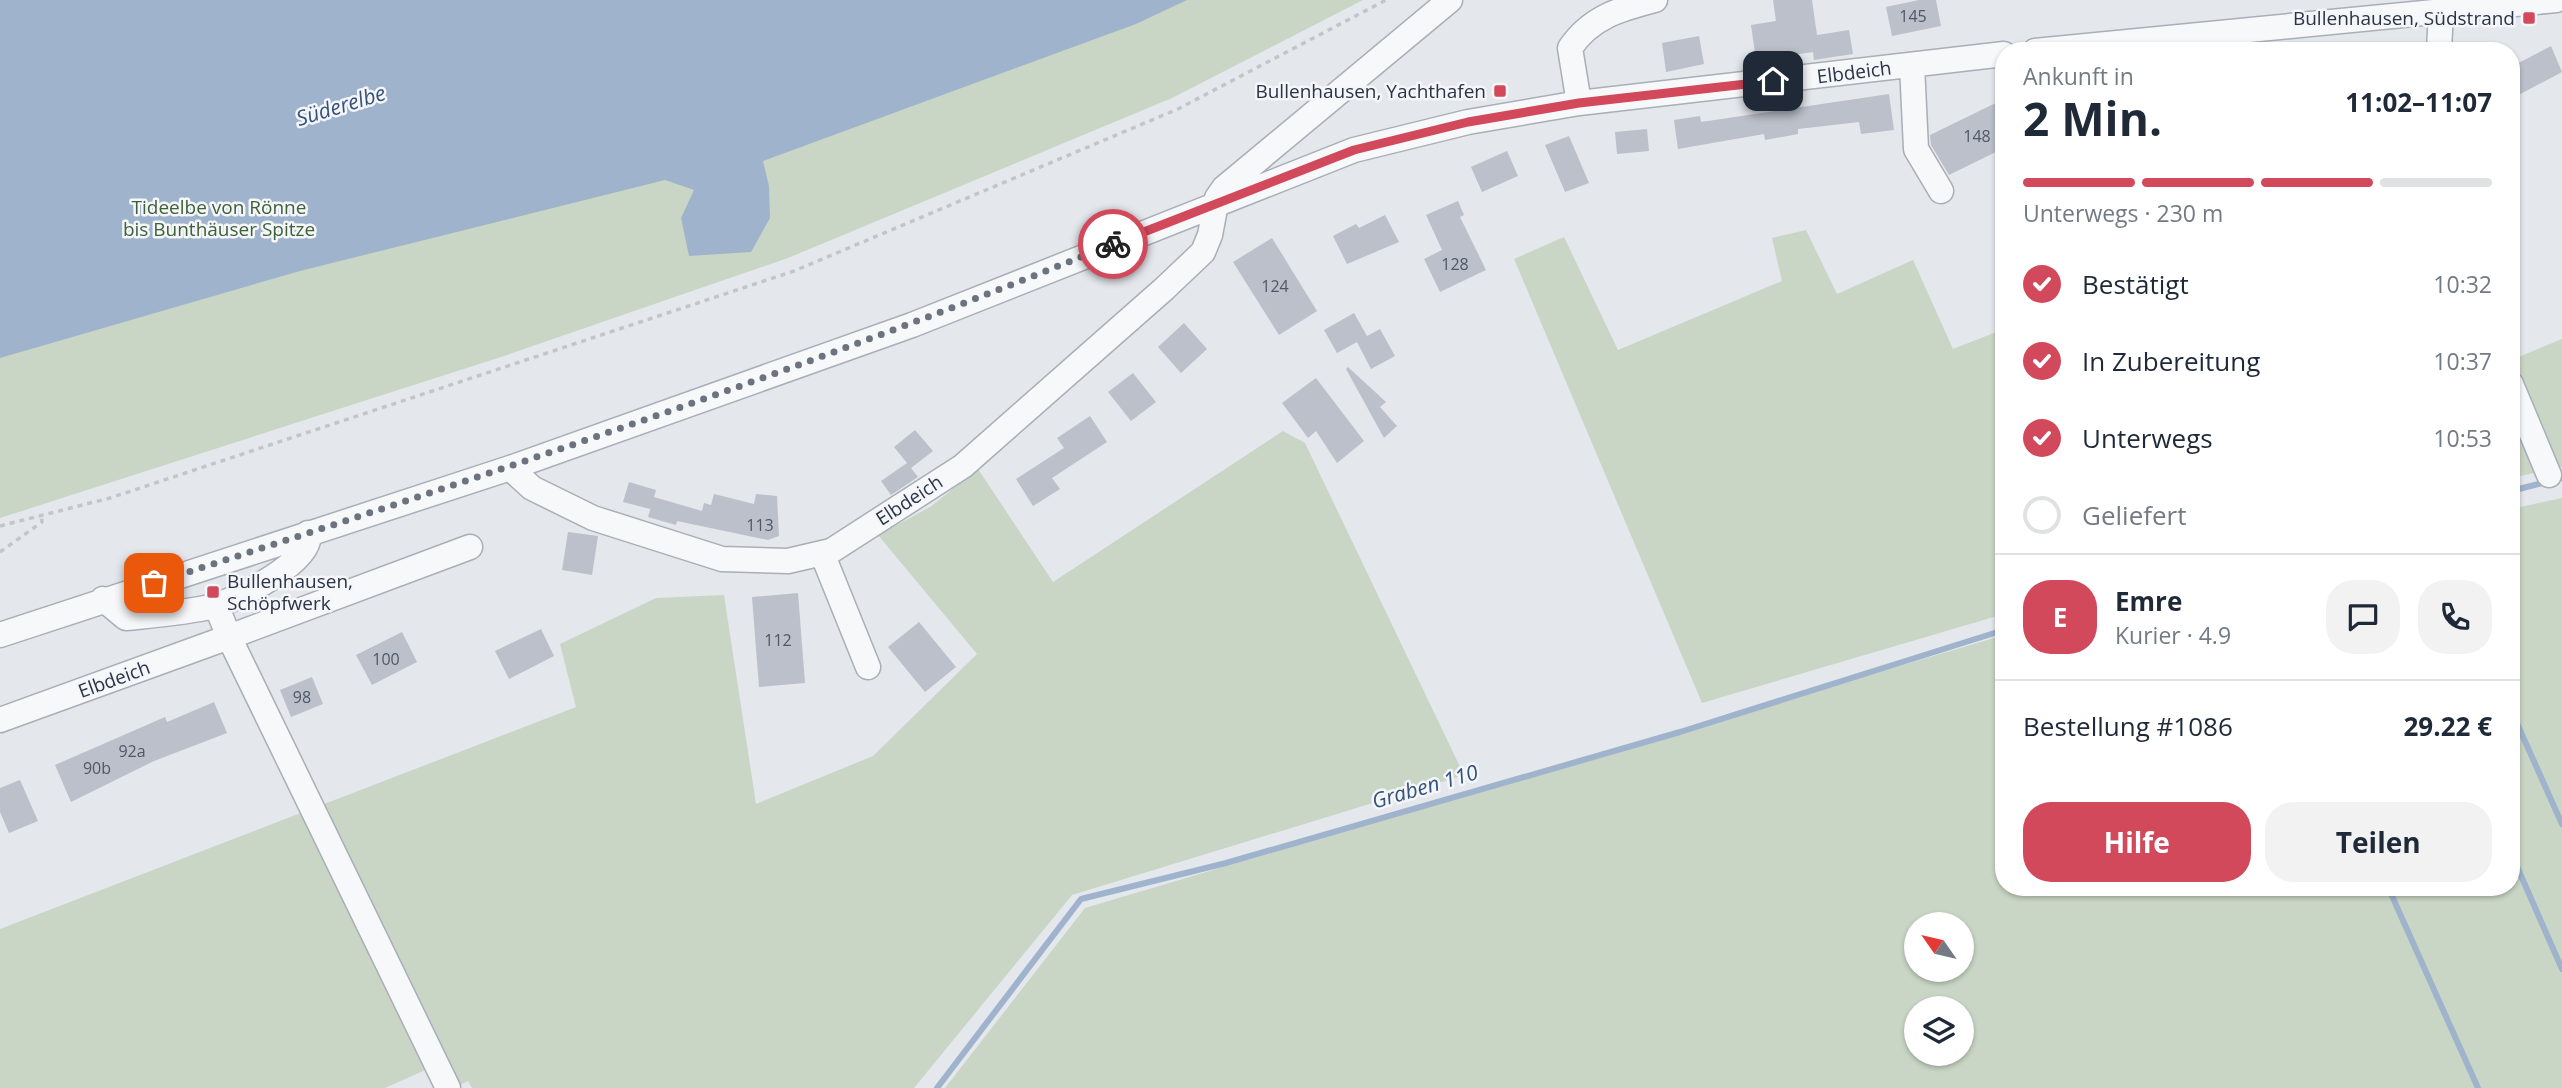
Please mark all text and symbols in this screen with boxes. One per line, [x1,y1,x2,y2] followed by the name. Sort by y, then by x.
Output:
[1899,5,1927,27] house number: 145
[2293,5,2515,31] place label: Bullenhausen, Südstrand
[2521,10,2537,26] marker: Bullenhausen, Südstrand
[1743,51,1803,111] pin
[1815,55,1893,89] street label: Elbdeich
[2023,60,2134,92] text: Ankunft in
[1754,62,1792,100] icon: home
[293,78,389,132] water label: Süderelbe
[1255,78,1486,104] place label: Bullenhausen, Yachthafen
[1492,83,1508,99] marker: Bullenhausen, Yachthafen
[2345,84,2492,120] text: 11:02–11:07
[2023,87,2162,149] text: 2 Min.
[1963,125,1991,147] house number: 148
[123,194,315,242] park label: Tideelbe von Rönne bis Bunthäuser Spitze
[2023,197,2223,229] text: Unterwegs · 230 m
[1078,209,1148,279] courier
[1094,225,1132,263] icon: bike
[1441,253,1469,275] house number: 128
[2023,265,2061,303] icon: check
[2082,266,2189,302] text: Bestätigt
[2433,268,2492,300] text: 10:32
[1261,275,1289,297] house number: 124
[2023,342,2061,380] icon: check
[2082,343,2260,379] text: In Zubereitung
[2433,345,2492,377] text: 10:37
[2023,419,2061,457] icon: check
[2082,420,2213,456] text: Unterwegs
[2433,422,2492,454] text: 10:53
[871,469,947,531] street label: Elbdeich
[2082,497,2186,533] text: Geliefert
[746,514,774,536] house number: 113
[124,553,184,613] pin
[135,564,173,602] icon: bag
[227,568,353,616] place label: Bullenhausen, Schöpfwerk
[2326,580,2400,654] button: chat
[2418,580,2492,654] button: phone
[2115,583,2182,619] text: Emre
[205,584,221,600] marker: Bullenhausen, Schöpfwerk
[2053,599,2067,635] text: E
[2115,619,2231,651] text: Kurier · 4.9
[764,629,792,651] house number: 112
[372,648,400,670] house number: 100
[74,654,154,704] street label: Elbdeich
[293,686,311,708] house number: 98
[2023,708,2233,744] text: Bestellung #1086
[2404,708,2492,744] text: 29.22 €
[118,740,146,762] house number: 92a
[83,757,111,779] house number: 90b
[1368,757,1482,815] water label: Graben 110
[2023,802,2251,882] button: Hilfe
[2265,802,2492,882] button: Teilen
[1904,912,1974,982] north arrow
[1904,912,1974,1066] map controls
[1904,996,1974,1066] button: layers

